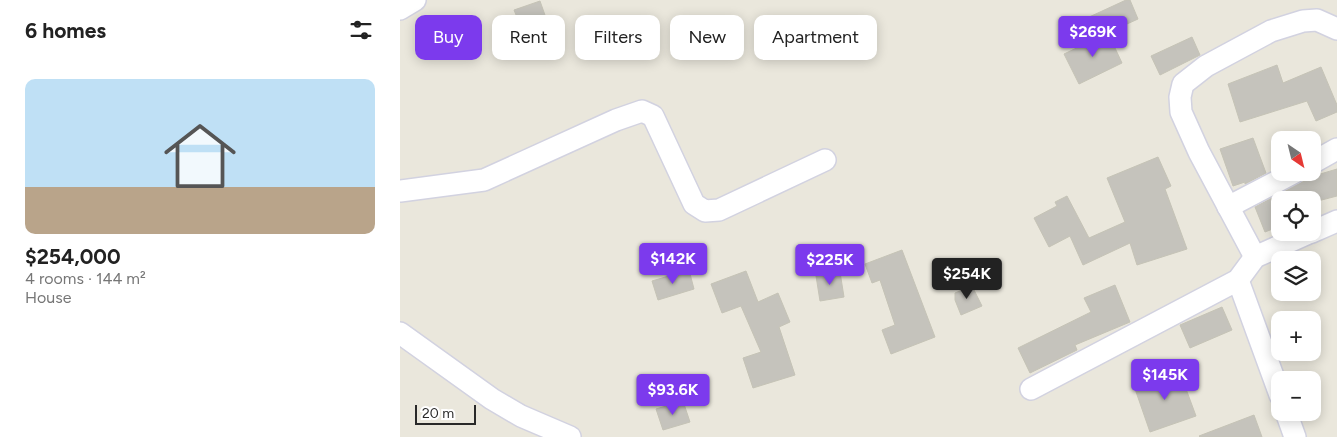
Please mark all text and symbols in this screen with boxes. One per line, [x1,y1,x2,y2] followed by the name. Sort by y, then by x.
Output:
[415,15,482,60] chip: Buy
[492,15,565,60] chip: Rent
[575,15,660,60] chip: Filters
[670,15,744,60] chip: New
[754,15,877,60] chip: Apartment
[1058,15,1128,58] pin: $269K
[347,16,375,44] icon: filters
[25,18,106,43] text: 6 homes
[1069,22,1117,41] text: $269K
[155,111,245,201] icon: home
[1271,131,1321,181] north arrow
[1271,131,1321,421] map controls
[1271,191,1321,241] button: locate
[638,242,708,285] pin: $142K
[25,244,121,269] text: $254,000
[795,244,865,286] pin: $225K
[650,249,696,268] text: $142K
[806,250,854,269] text: $225K
[1271,251,1321,301] button: layers
[932,258,1002,300] pin: $254K
[943,264,991,283] text: $254K
[25,269,146,288] text: 4 rooms · 144 m²
[25,288,71,307] text: House
[1271,311,1321,361] button: +
[1130,358,1200,401] pin: $145K
[1142,365,1188,384] text: $145K
[1271,371,1321,421] button: −
[632,374,714,416] pin: $93.6K
[648,380,698,399] text: $93.6K
[415,402,476,425] scale bar
[422,405,454,422] text: 20 m

